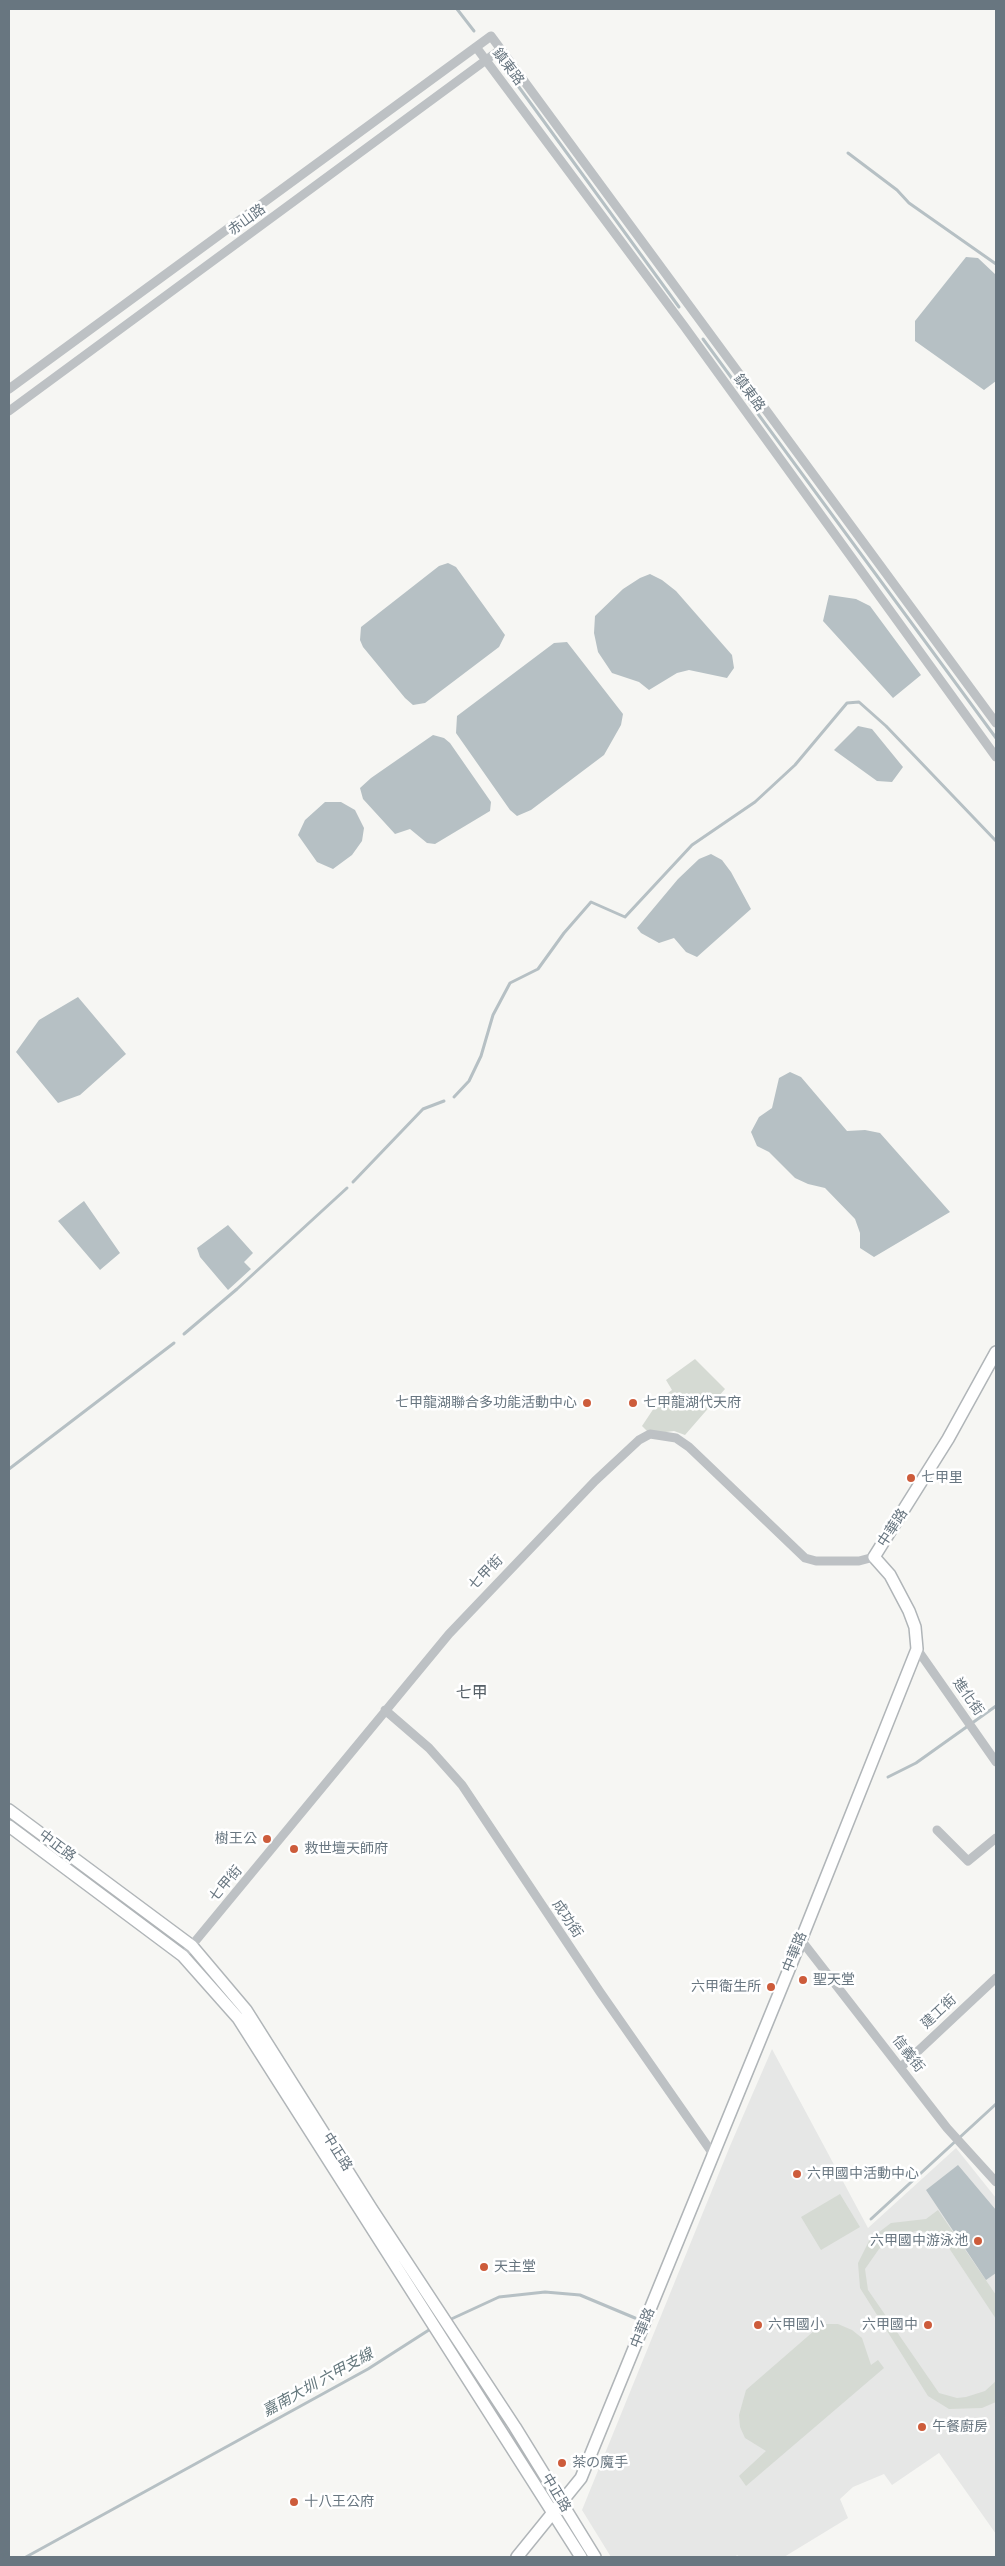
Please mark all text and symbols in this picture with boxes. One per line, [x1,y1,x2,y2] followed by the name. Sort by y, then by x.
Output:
[489,45,527,89] street label: 鎮東路
[225,201,269,239] street label: 赤山路
[730,371,768,415] street label: 鎮東路
[395,1395,577,1411] place label: 七甲龍湖聯合多功能活動中心
[643,1395,741,1411] place label: 七甲龍湖代天府
[581,1397,593,1409] marker: 七甲龍湖聯合多功能活動中心
[627,1397,639,1409] marker: 七甲龍湖代天府
[921,1470,963,1486] place label: 七甲里
[905,1472,917,1484] marker: 七甲里
[875,1506,911,1550] street label: 中華路
[465,1552,507,1594] street label: 七甲街
[949,1675,987,1719] street label: 進化街
[456,1684,488,1704] district label: 七甲
[35,1827,79,1865] street label: 中正路
[215,1831,257,1847] place label: 樹王公
[261,1833,273,1845] marker: 樹王公
[304,1841,388,1857] place label: 救世壇天師府
[288,1843,300,1855] marker: 救世壇天師府
[206,1863,246,1905] street label: 七甲街
[548,1897,586,1941] street label: 成功街
[779,1929,811,1975] street label: 中華路
[813,1972,855,1988] place label: 聖天堂
[797,1974,809,1986] marker: 聖天堂
[691,1979,761,1995] place label: 六甲衛生所
[765,1981,777,1993] marker: 六甲衛生所
[918,1992,960,2032] street label: 建工街
[888,2032,928,2076] street label: 信義街
[319,2130,355,2174] street label: 中正路
[807,2166,919,2182] place label: 六甲國中活動中心
[791,2168,803,2180] marker: 六甲國中活動中心
[870,2233,968,2249] place label: 六甲國中游泳池
[972,2235,984,2247] marker: 六甲國中游泳池
[494,2259,536,2275] place label: 天主堂
[478,2261,490,2273] marker: 天主堂
[627,2305,659,2351] street label: 中華路
[768,2317,824,2333] place label: 六甲國小
[862,2317,918,2333] place label: 六甲國中
[752,2319,764,2331] marker: 六甲國小
[922,2319,934,2331] marker: 六甲國中
[260,2345,376,2421] water label: 嘉南大圳 六甲支線
[932,2419,988,2435] place label: 午餐廚房
[916,2421,928,2433] marker: 午餐廚房
[572,2455,628,2471] place label: 茶の魔手
[556,2457,568,2469] marker: 茶の魔手
[538,2471,574,2515] street label: 中正路
[304,2494,374,2510] place label: 十八王公府
[288,2496,300,2508] marker: 十八王公府

